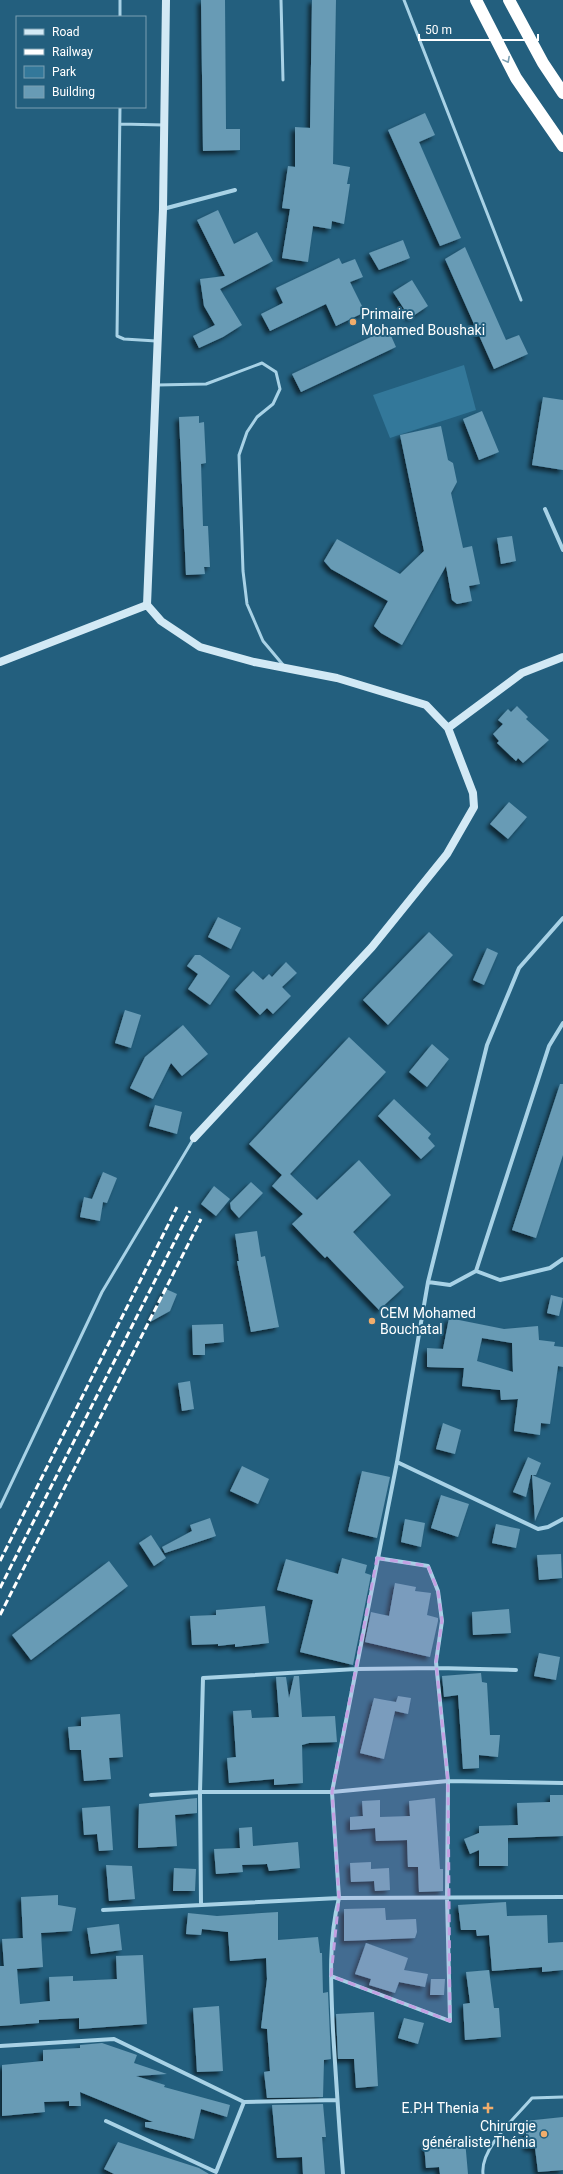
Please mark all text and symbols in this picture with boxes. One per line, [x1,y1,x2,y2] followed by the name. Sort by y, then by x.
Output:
[16,16,146,108] legend
[419,16,538,42] scale bar
[425,23,452,37] text: 50 m
[52,25,80,39] text: Road
[52,45,93,59] text: Railway
[502,55,510,63] one-way arrow
[52,65,77,79] text: Park
[52,85,95,99] text: Building
[361,306,485,338] place label: Primaire Mohamed Boushaki
[348,317,358,327] marker: Primaire Mohamed Boushaki
[380,1305,476,1337] place label: CEM Mohamed Bouchatal
[367,1316,377,1326] marker: CEM Mohamed Bouchatal
[402,2100,479,2116] place label: E.P.H Thenia
[482,2102,494,2114] marker: E.P.H Thenia
[422,2118,536,2150] place label: Chirurgie généraliste Thénia
[539,2129,549,2139] marker: Chirurgie généraliste Thénia

